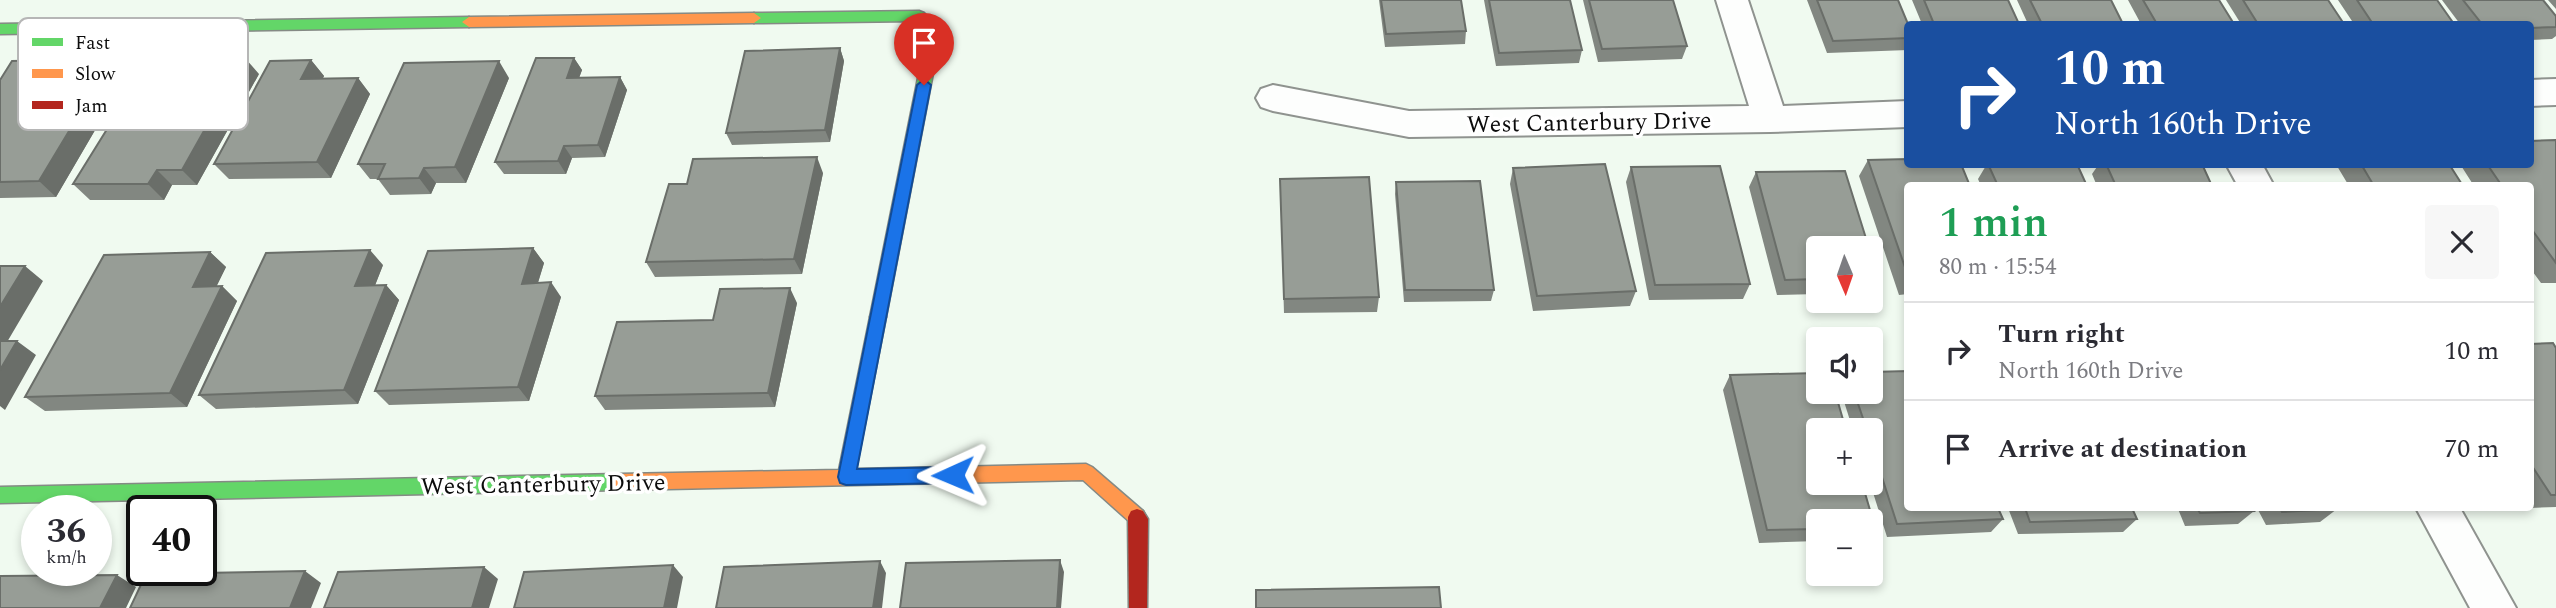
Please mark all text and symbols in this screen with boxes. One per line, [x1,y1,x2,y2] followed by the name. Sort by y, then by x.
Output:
[894,13,954,85] pin
[18,18,248,130] legend
[905,24,943,62] icon: arrive
[75,29,111,58] text: Fast
[2054,32,2165,107] text: 10 m
[1939,49,2030,140] icon: right
[75,60,116,89] text: Slow
[75,92,107,121] text: Jam
[2054,100,2312,149] text: North 160th Drive
[1466,103,1712,143] street label: West Canterbury Drive
[1939,192,2048,255] text: 1 min
[2425,205,2499,279] button: close
[1806,236,1883,313] north arrow
[1806,236,1883,586] map controls
[1939,250,2057,285] text: 80 m · 15:54
[1998,314,2125,354] text: Turn right
[1806,327,1883,404] button: sound
[2444,331,2499,371] text: 10 m
[1939,332,1977,370] icon: right
[1998,354,2183,389] text: North 160th Drive
[1806,418,1883,495] button: +
[1998,429,2247,469] text: Arrive at destination
[2444,429,2499,469] text: 70 m
[1939,430,1977,468] icon: arrive
[916,438,990,512] position arrow
[420,465,666,505] street label: West Canterbury Drive
[126,495,217,586] speed limit sign: 40
[47,505,86,558] text: 36
[1806,509,1883,586] button: −
[46,544,87,571] text: km/h

